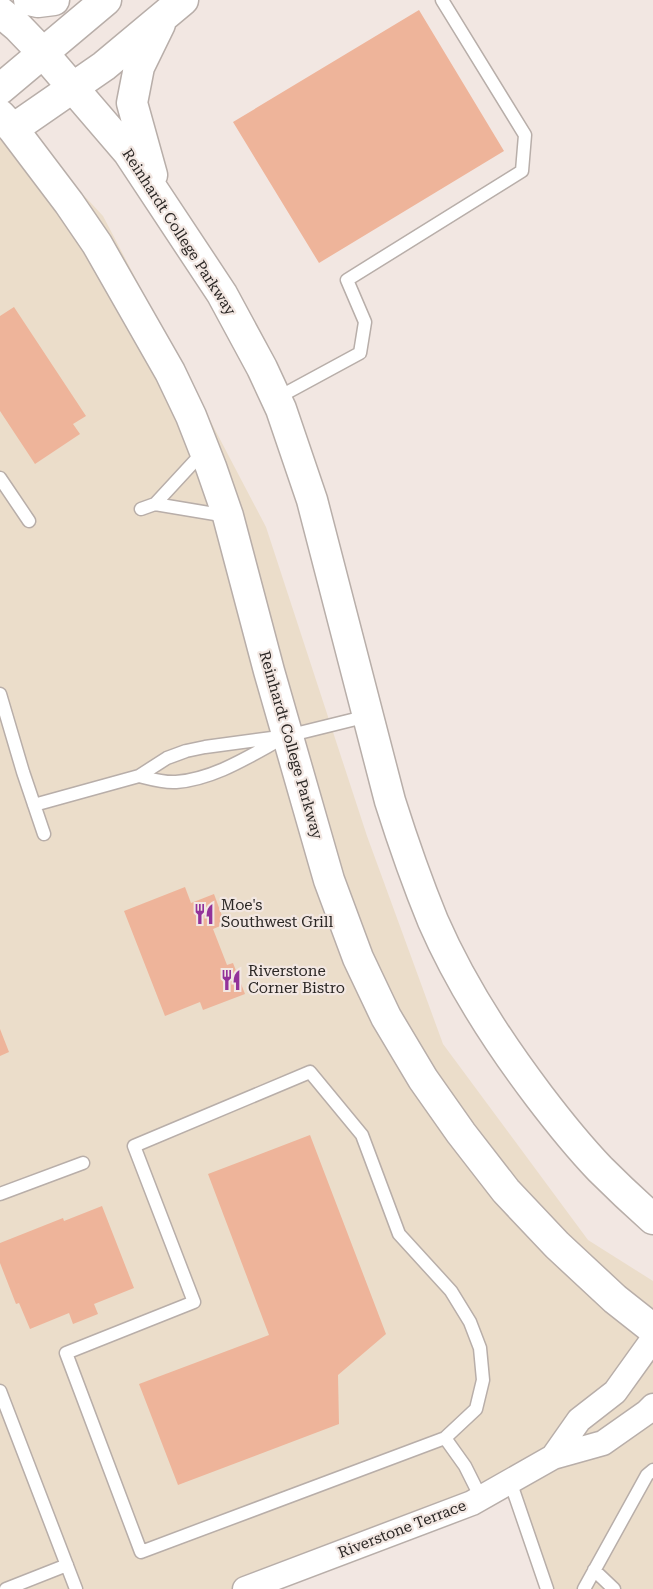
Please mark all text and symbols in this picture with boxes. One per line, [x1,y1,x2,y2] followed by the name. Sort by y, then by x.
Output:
[118,145,240,319] street label: Reinhardt College Parkway
[255,649,327,841] street label: Reinhardt College Parkway
[221,896,333,931] place label: Moe's Southwest Grill
[192,902,216,926] restaurant icon: Moe's Southwest Grill
[248,962,345,997] place label: Riverstone Corner Bistro
[219,968,243,992] restaurant icon: Riverstone Corner Bistro
[335,1496,469,1562] street label: Riverstone Terrace

